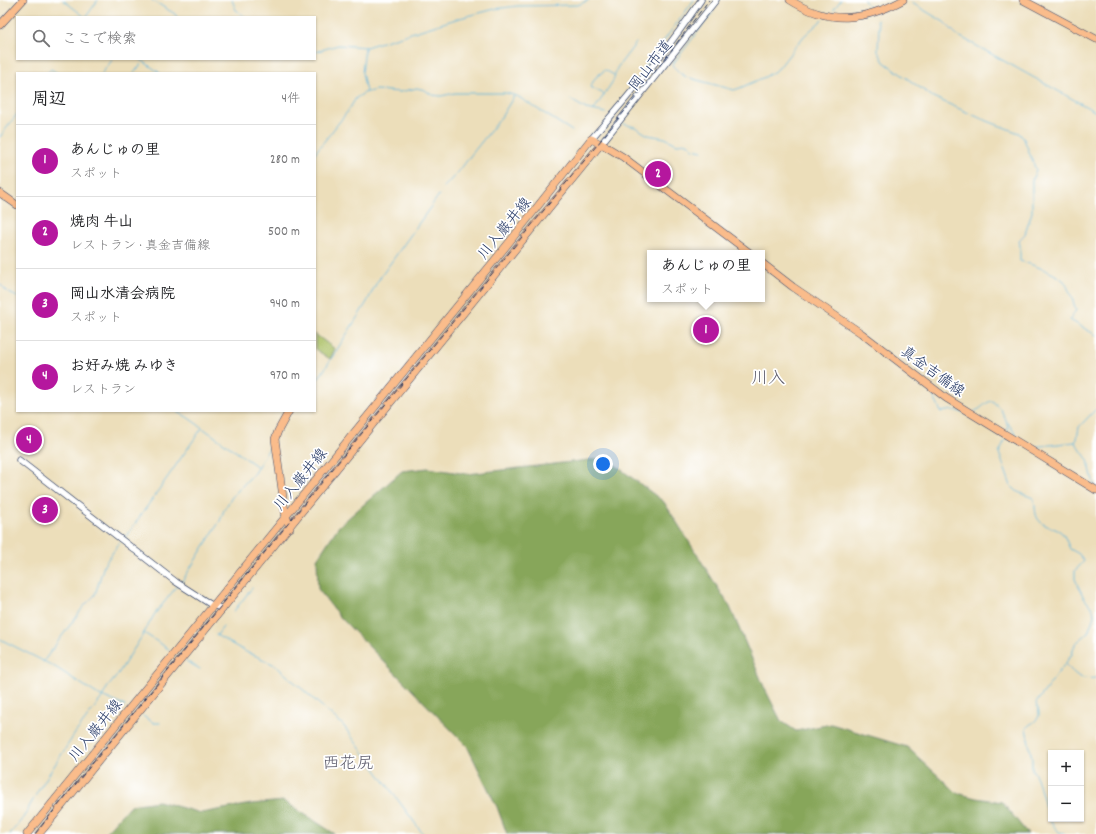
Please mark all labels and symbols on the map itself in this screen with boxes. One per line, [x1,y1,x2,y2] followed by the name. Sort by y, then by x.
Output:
[624,36,679,97] street label: 岡山市道
[645,159,671,189] pin: 2
[473,193,538,265] street label: 川入巌井線
[693,315,719,345] pin: 1
[895,342,969,404] street label: 真金吉備線
[751,368,785,392] district label: 川入
[16,425,42,455] pin: 4
[269,444,334,516] street label: 川入巌井線
[593,454,613,474] your location
[32,495,58,525] pin: 3
[64,695,129,767] street label: 川入巌井線
[323,753,374,777] district label: 西花尻

